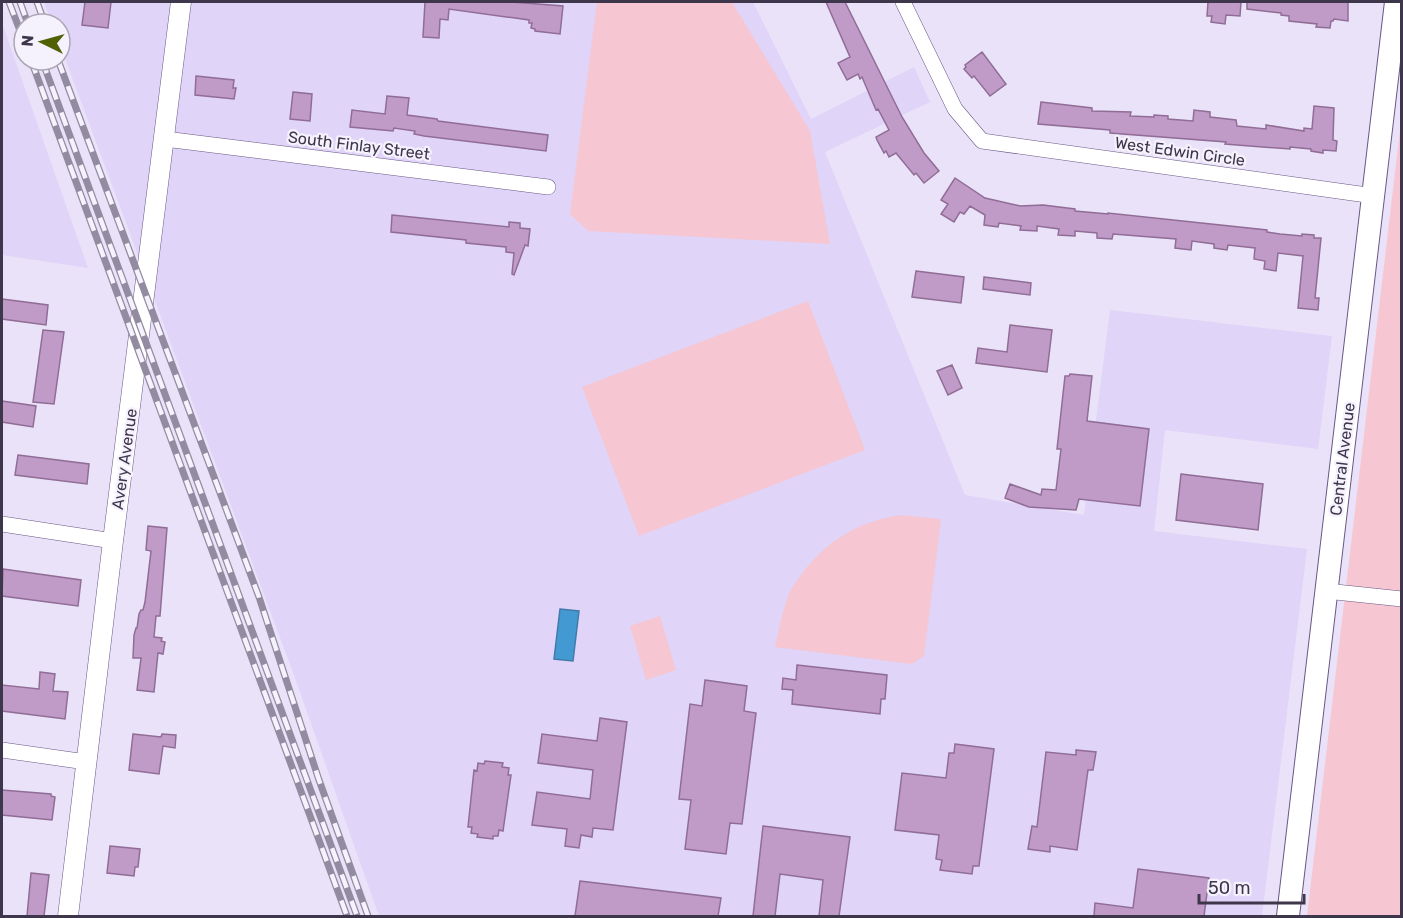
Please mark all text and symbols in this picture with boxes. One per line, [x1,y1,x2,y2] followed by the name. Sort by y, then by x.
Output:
[12,12,72,72] north arrow
[18,34,38,47] text: N
[287,127,431,164] street label: South Finlay Street
[1114,133,1246,170] street label: West Edwin Circle
[1326,401,1359,517] street label: Central Avenue
[108,407,141,511] street label: Avery Avenue
[1199,867,1304,905] scale bar
[1208,877,1251,899] text: 50 m

